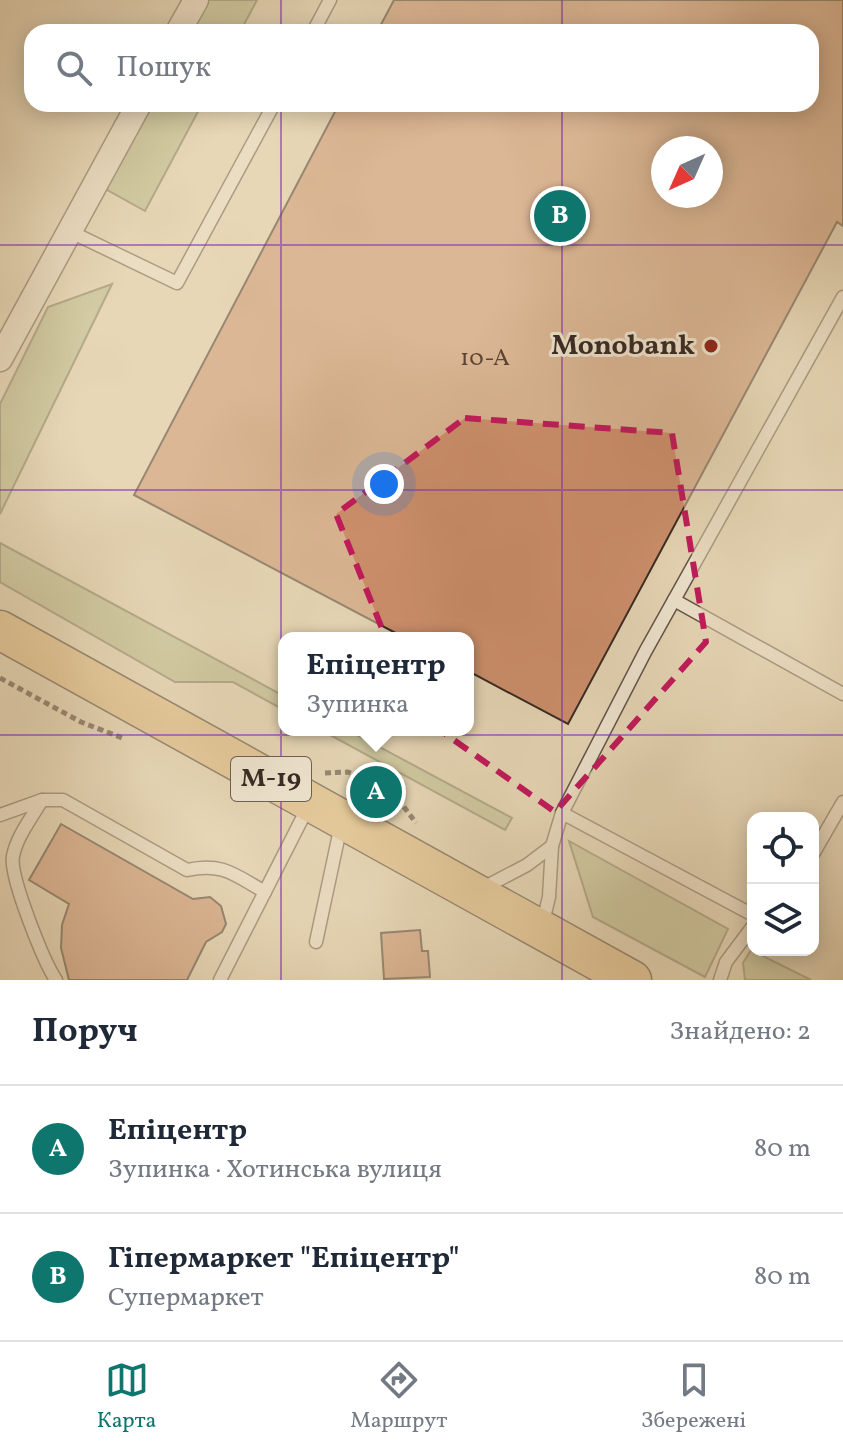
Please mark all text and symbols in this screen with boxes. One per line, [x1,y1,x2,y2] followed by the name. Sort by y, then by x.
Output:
[24,24,819,112] search box
[52,46,96,90] icon: search
[116,47,211,89] text: Пошук
[651,136,723,208] north arrow
[534,186,586,246] pin: B
[551,327,695,366] place label: Monobank
[702,337,720,355] marker: Monobank
[460,342,510,376] house number: 10-А
[364,464,404,504] your location
[278,632,474,736] popup
[306,645,446,687] text: Епіцентр
[306,687,409,723] text: Зупинка
[231,757,311,801] road number: М-19
[350,762,402,822] pin: A
[747,812,819,956] map controls
[747,812,819,884] button: locate
[747,884,819,956] button: layers
[32,1009,138,1056] text: Поруч
[670,1014,811,1050] text: Знайдено: 2
[108,1110,247,1152] text: Епіцентр
[49,1131,67,1167] text: A
[754,1131,811,1167] text: 80 m
[108,1152,442,1188] text: Зупинка · Хотинська вулиця
[108,1238,460,1280] text: Гіпермаркет "Епіцентр"
[49,1259,67,1295] text: B
[754,1259,811,1295] text: 80 m
[108,1280,264,1316] text: Супермаркет
[97,1358,157,1437] tab: Карта
[350,1358,447,1437] tab: Маршрут
[641,1358,746,1437] tab: Збережені

